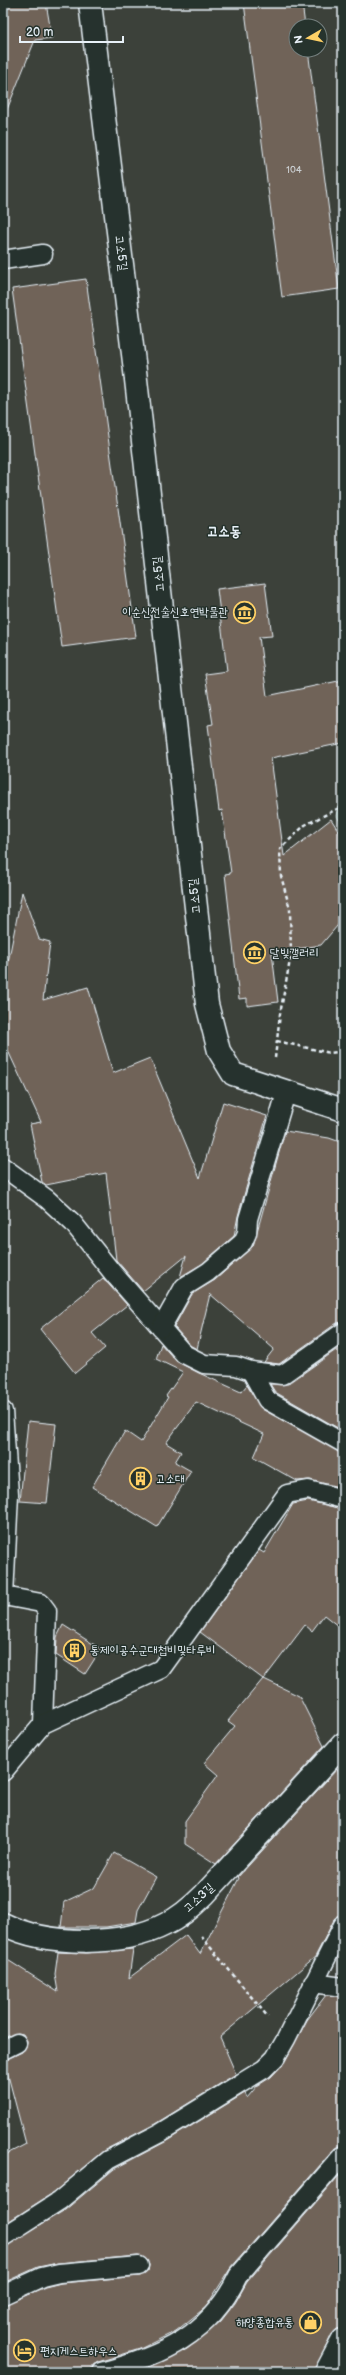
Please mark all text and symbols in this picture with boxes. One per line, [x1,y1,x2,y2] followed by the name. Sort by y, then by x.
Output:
[20,18,123,44] scale bar
[288,18,328,58] north arrow
[26,25,53,40] text: 20 m
[292,34,306,45] text: N
[286,164,302,176] house number: 104
[111,234,131,272] street label: 고소5길
[207,523,241,540] district label: 고소동
[150,555,168,593] street label: 고소5길
[231,599,257,625] museum icon: 이순신전술신호연박물관
[122,605,228,620] place label: 이순신전술신호연박물관
[186,877,204,915] street label: 고소5길
[242,940,268,966] museum icon: 달빛갤러리
[270,946,318,961] place label: 달빛갤러리
[128,1466,154,1492] building icon: 고소대
[156,1472,185,1487] place label: 고소대
[62,1637,88,1663] building icon: 통제이공수군대첩비및타루비
[90,1643,216,1658] place label: 통제이공수군대첩비및타루비
[181,1880,218,1916] street label: 고소3길
[297,2309,323,2335] shop icon: 해양종합유통
[236,2315,294,2330] place label: 해양종합유통
[11,2338,37,2364] hotel icon: 편지게스트하우스
[40,2344,117,2359] place label: 편지게스트하우스

